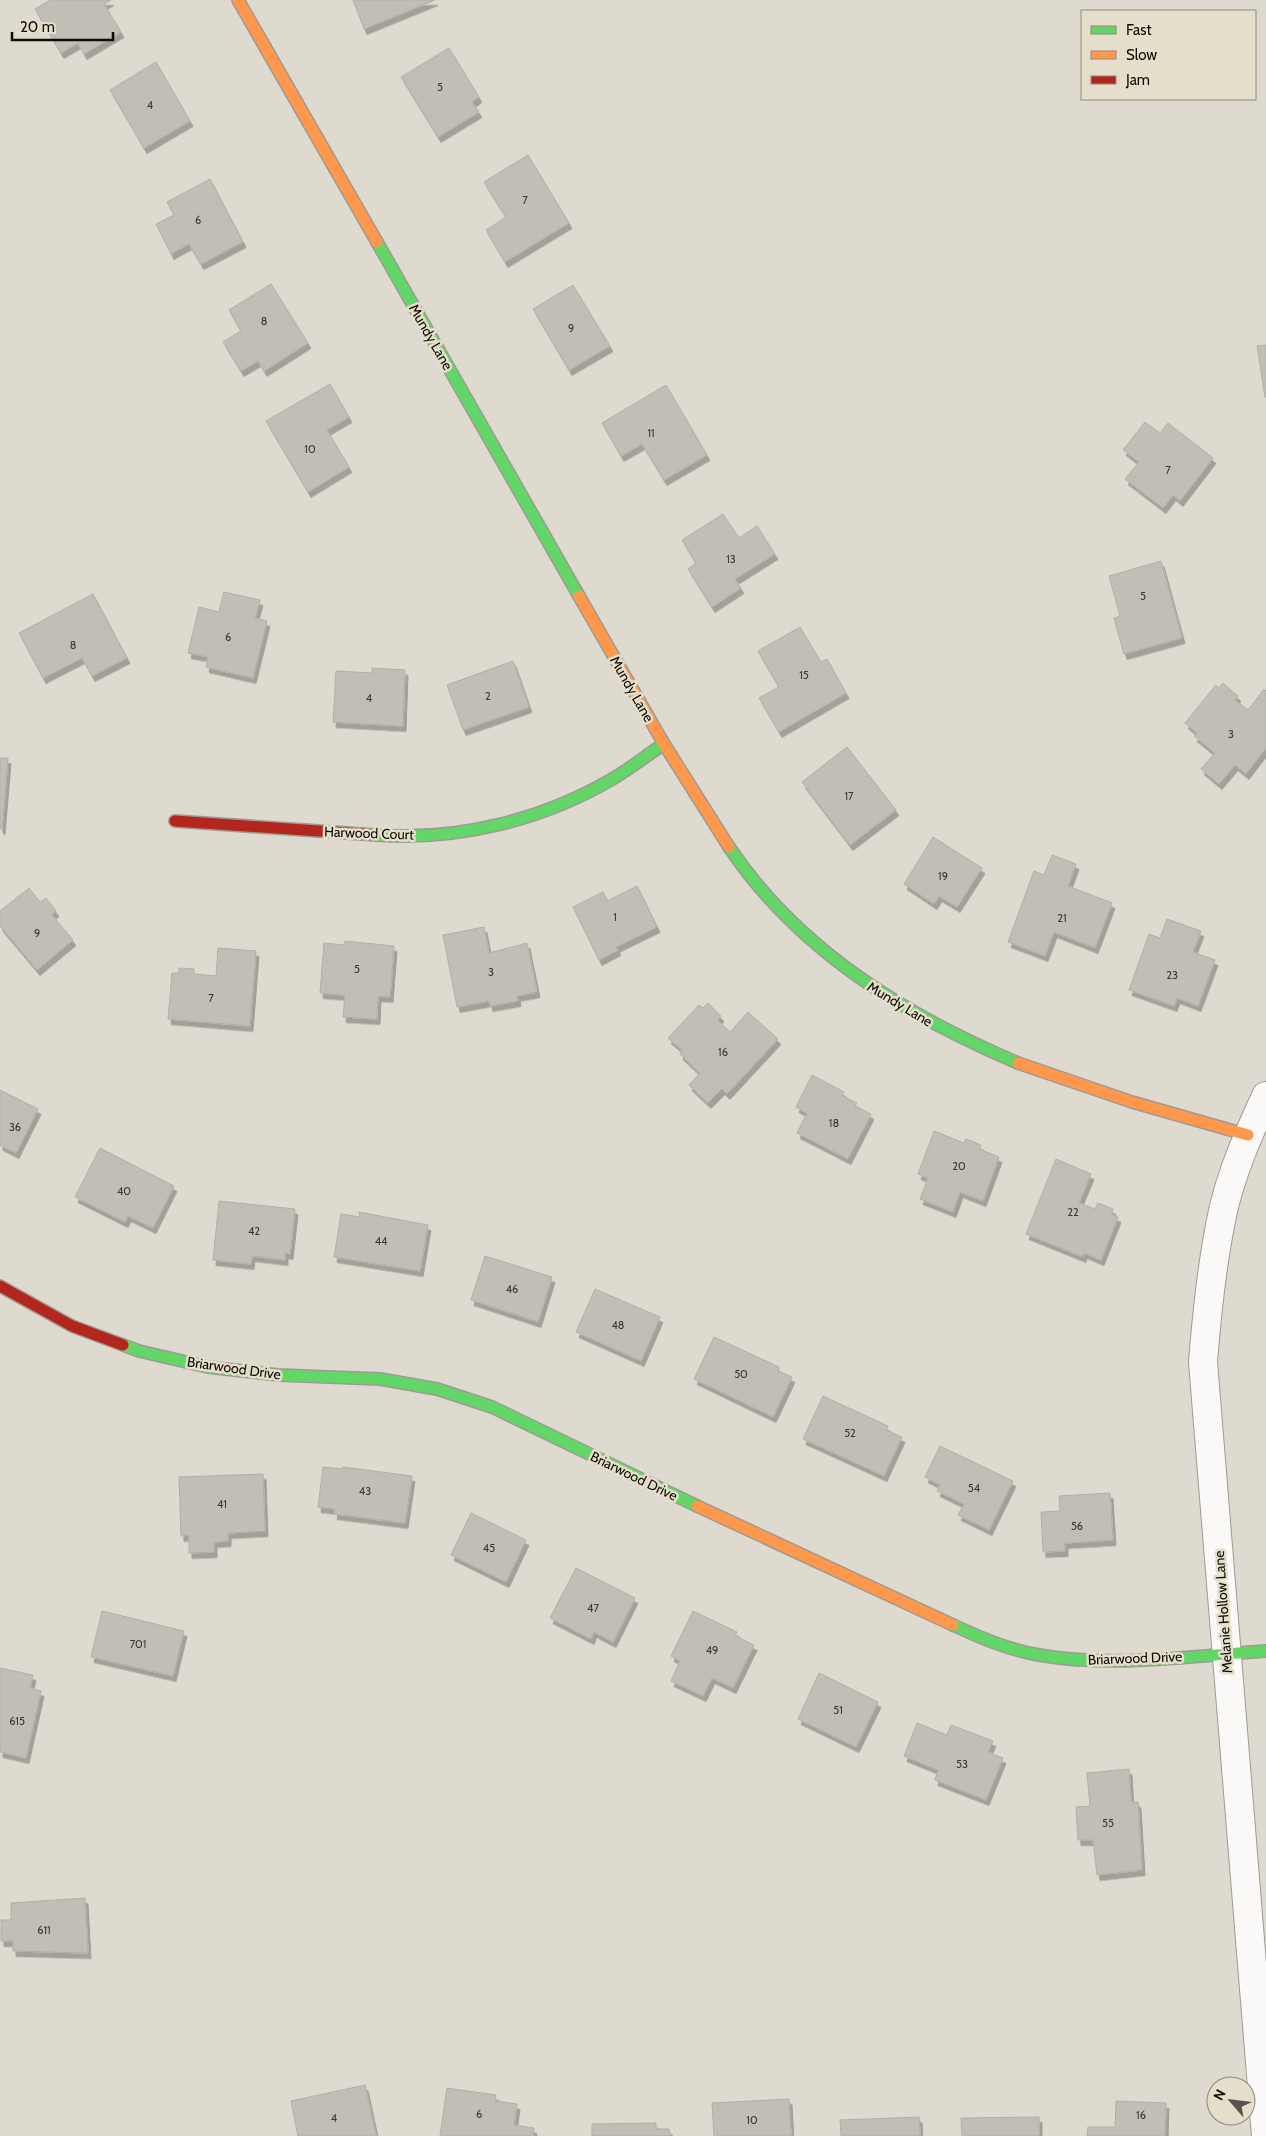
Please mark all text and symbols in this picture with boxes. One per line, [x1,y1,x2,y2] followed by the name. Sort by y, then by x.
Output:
[12,10,114,42] scale bar
[1081,10,1256,100] legend
[20,18,55,36] text: 20 m
[1126,21,1151,39] text: Fast
[1126,46,1157,64] text: Slow
[1125,71,1150,89] text: Jam
[437,80,443,94] house number: 5
[147,98,154,112] house number: 4
[522,193,528,207] house number: 7
[195,213,201,227] house number: 6
[405,301,457,373] street label: Mundy Lane
[261,314,267,328] house number: 8
[568,321,574,335] house number: 9
[647,426,655,440] house number: 11
[304,442,316,456] house number: 10
[1165,463,1171,477] house number: 7
[726,552,736,566] house number: 13
[1140,589,1146,603] house number: 5
[225,630,231,644] house number: 6
[70,638,76,652] house number: 8
[606,653,658,725] street label: Mundy Lane
[799,668,809,682] house number: 15
[485,689,491,703] house number: 2
[366,691,373,705] house number: 4
[1228,727,1234,741] house number: 3
[844,789,854,803] house number: 17
[324,822,415,844] street label: Harwood Court
[938,869,948,883] house number: 19
[613,910,617,924] house number: 1
[1057,911,1067,925] house number: 21
[34,926,40,940] house number: 9
[354,962,360,976] house number: 5
[488,965,494,979] house number: 3
[1166,968,1178,982] house number: 23
[864,977,936,1031] street label: Mundy Lane
[208,991,214,1005] house number: 7
[718,1045,728,1059] house number: 16
[829,1116,839,1130] house number: 18
[9,1120,21,1134] house number: 36
[952,1159,966,1173] house number: 20
[117,1184,131,1198] house number: 40
[1067,1205,1079,1219] house number: 22
[248,1224,260,1238] house number: 42
[375,1234,388,1248] house number: 44
[506,1282,518,1296] house number: 46
[611,1318,625,1332] house number: 48
[186,1353,282,1383] street label: Briarwood Drive
[734,1367,748,1381] house number: 50
[844,1426,856,1440] house number: 52
[588,1447,680,1505] street label: Briarwood Drive
[968,1481,981,1495] house number: 54
[359,1484,371,1498] house number: 43
[217,1497,227,1511] house number: 41
[1071,1519,1083,1533] house number: 56
[483,1541,495,1555] house number: 45
[1210,1550,1236,1674] street label: Melanie Hollow Lane
[587,1601,599,1615] house number: 47
[130,1637,146,1651] house number: 701
[706,1643,718,1657] house number: 49
[1087,1647,1183,1669] street label: Briarwood Drive
[833,1703,843,1717] house number: 51
[9,1714,25,1728] house number: 615
[956,1757,968,1771] house number: 53
[1102,1816,1114,1830] house number: 55
[37,1923,51,1937] house number: 611
[1206,2076,1256,2126] north arrow
[1209,2086,1230,2103] text: N
[476,2107,482,2121] house number: 6
[1136,2108,1146,2122] house number: 16
[331,2111,338,2125] house number: 4
[746,2113,758,2127] house number: 10

